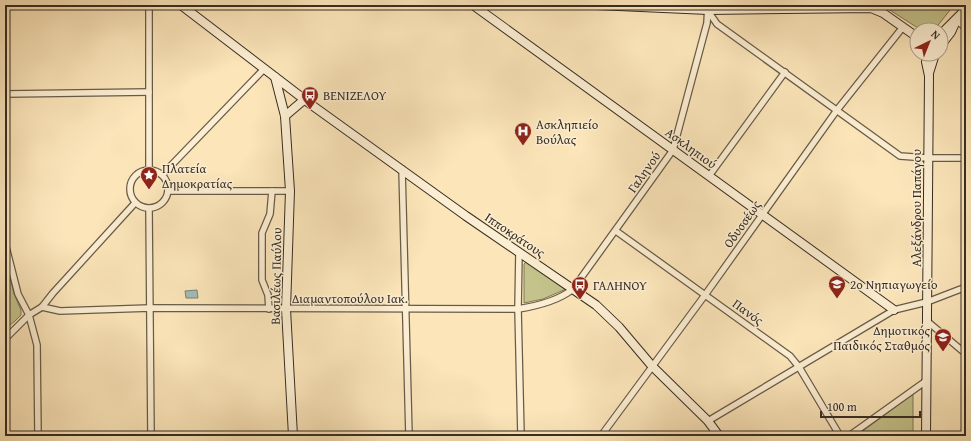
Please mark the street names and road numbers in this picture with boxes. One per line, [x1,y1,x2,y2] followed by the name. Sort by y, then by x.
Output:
[661,123,721,173] street label: Ασκληπιού
[623,147,665,197] street label: Γαληνού
[907,149,926,267] street label: Αλεξάνδρου Παπάγου
[719,196,766,252] street label: Οδυσσέως
[481,208,549,263] street label: Ιπποκράτους
[266,227,286,325] street label: Βασιλέως Παύλου
[292,289,408,308] street label: Διαμαντοπούλου Ιακ.
[729,294,768,330] street label: Πανός

